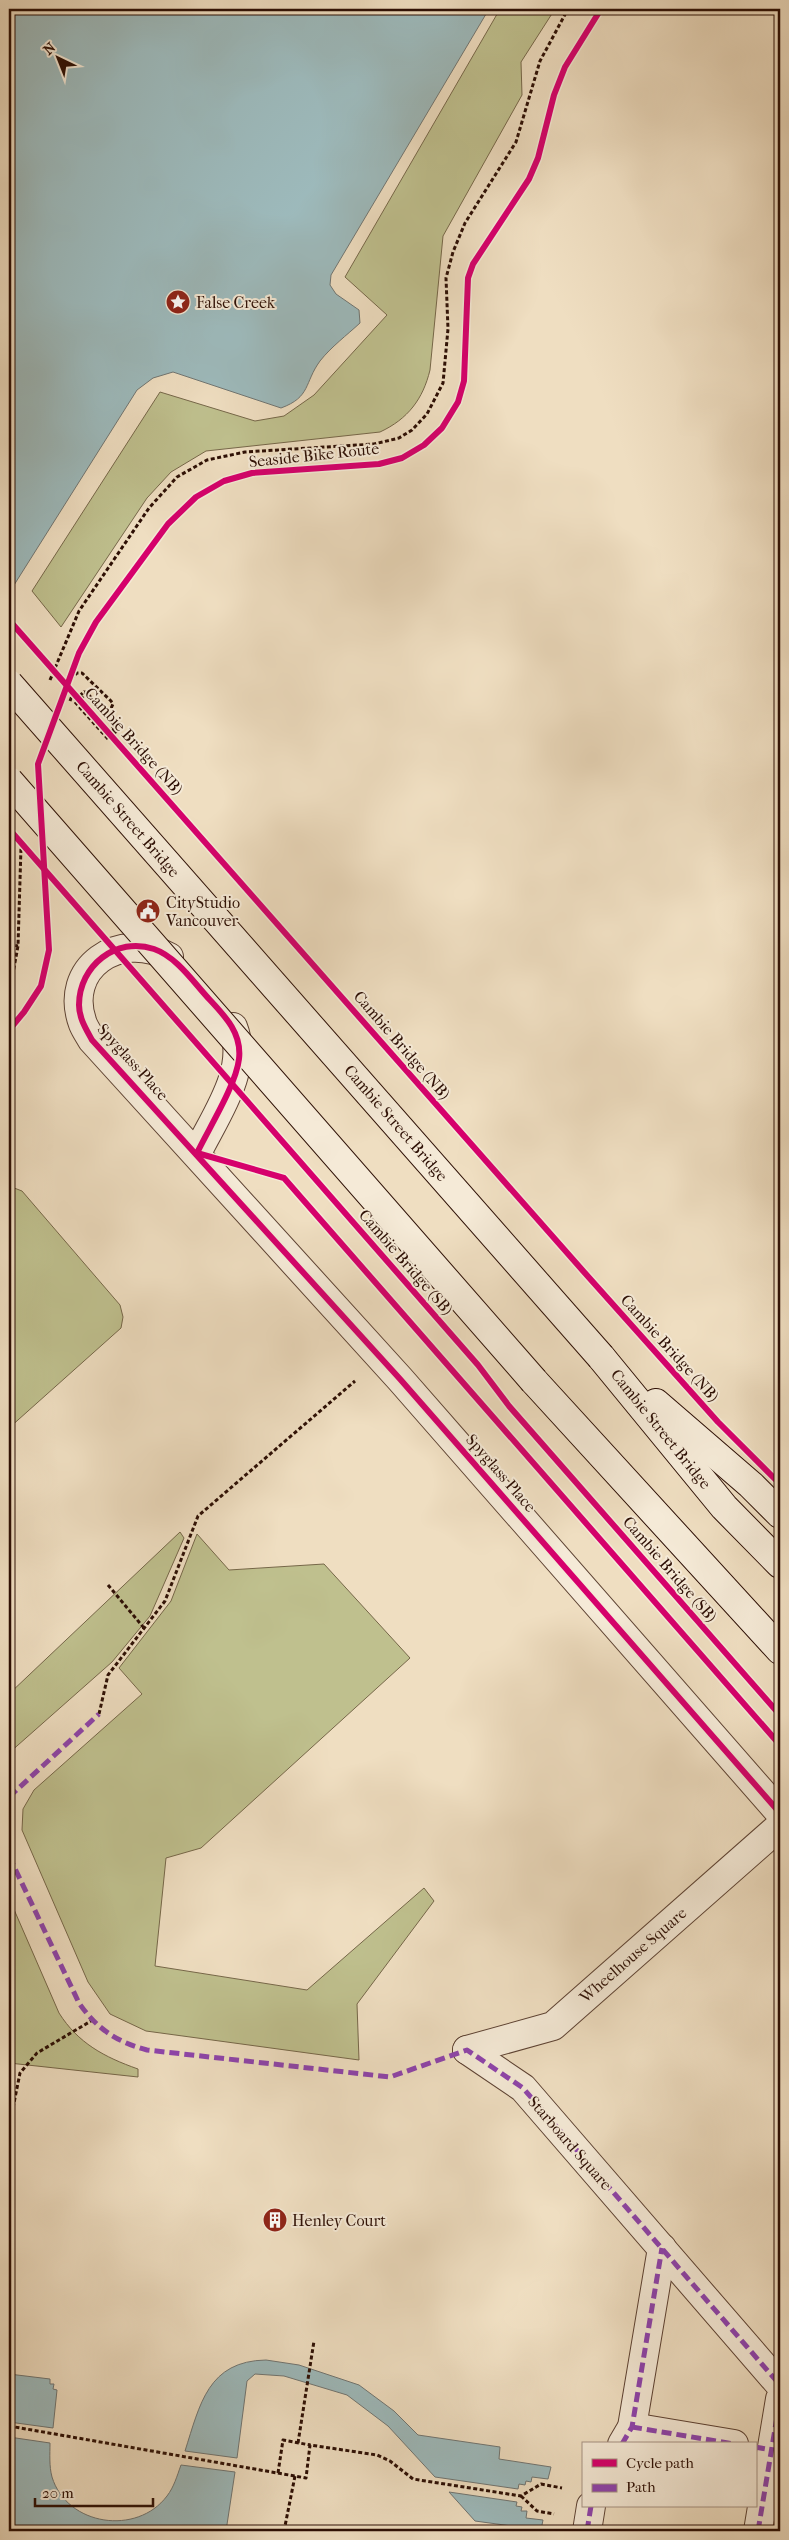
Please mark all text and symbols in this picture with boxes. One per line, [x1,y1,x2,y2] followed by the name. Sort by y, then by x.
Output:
[32,32,82,82] north arrow
[40,39,59,59] text: N
[165,289,191,315] place icon: False Creek
[196,293,276,312] place label: False Creek
[248,439,380,471] street label: Seaside Bike Route
[81,684,187,798] street label: Cambie Bridge (NB)
[72,757,184,881] street label: Cambie Street Bridge
[165,893,240,930] place label: CityStudio Vancouver
[135,898,161,924] public building icon: CityStudio Vancouver
[350,987,454,1103] street label: Cambie Bridge (NB)
[94,1020,173,1104] street label: Spyglass Place
[340,1061,452,1185] street label: Cambie Street Bridge
[355,1205,457,1319] street label: Cambie Bridge (SB)
[617,1291,723,1405] street label: Cambie Bridge (NB)
[607,1365,715,1493] street label: Cambie Street Bridge
[462,1430,540,1516] street label: Spyglass Place
[619,1512,721,1626] street label: Cambie Bridge (SB)
[575,1903,690,2007] street label: Wheelhouse Square
[524,2092,616,2194] street label: Starboard Square
[262,2207,288,2233] building icon: Henley Court
[292,2211,386,2230] place label: Henley Court
[582,2442,756,2508] legend
[626,2454,694,2472] text: Cycle path
[35,2475,152,2507] scale bar
[626,2478,656,2496] text: Path
[42,2484,74,2502] text: 20 m

